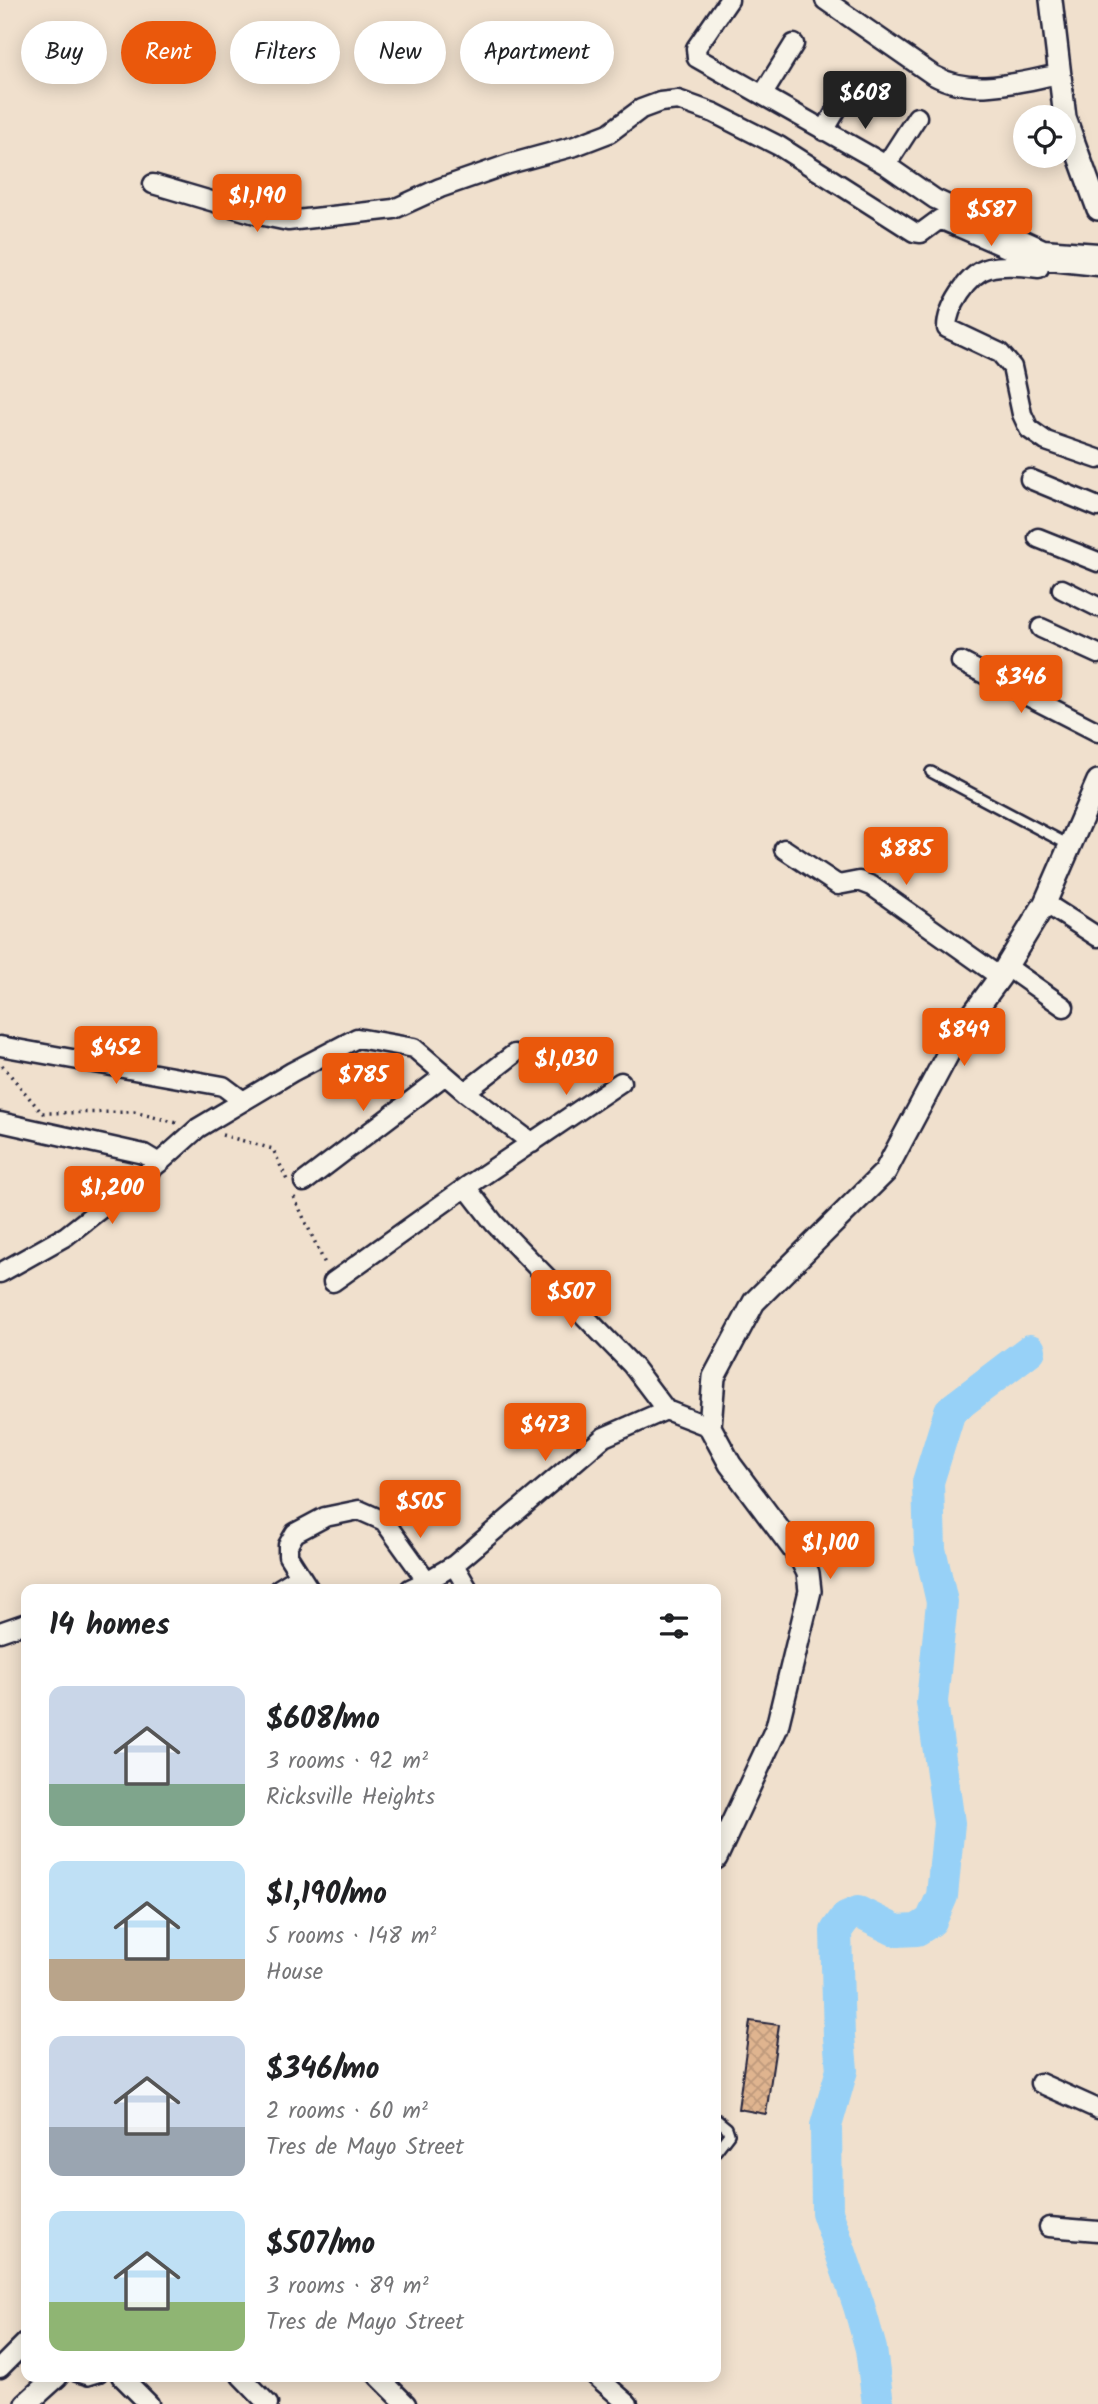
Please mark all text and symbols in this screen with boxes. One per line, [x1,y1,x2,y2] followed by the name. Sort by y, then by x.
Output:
[21,21,107,84] chip: Buy
[121,21,216,84] chip: Rent
[230,21,340,84] chip: Filters
[354,21,446,84] chip: New
[460,21,614,84] chip: Apartment
[824,72,906,131] pin: $608
[839,76,891,112] text: $608
[1013,105,1076,168] map controls
[1013,105,1076,168] button: locate
[200,174,314,234] pin: $1,190
[229,179,285,215] text: $1,190
[950,188,1032,248] pin: $587
[966,193,1016,229] text: $587
[980,656,1062,715] pin: $346
[995,660,1047,696] text: $346
[865,828,947,887] pin: $885
[880,832,932,868] text: $885
[923,1009,1005,1068] pin: $849
[938,1013,990,1049] text: $849
[75,1026,157,1086] pin: $452
[90,1031,142,1067] text: $452
[509,1038,623,1097] pin: $1,030
[535,1042,597,1078] text: $1,030
[322,1054,404,1113] pin: $785
[338,1058,388,1094] text: $785
[55,1166,169,1226] pin: $1,200
[80,1171,144,1207] text: $1,200
[530,1270,612,1330] pin: $507
[547,1275,595,1311] text: $507
[504,1404,586,1463] pin: $473
[520,1408,570,1444] text: $473
[379,1480,461,1540] pin: $505
[396,1485,444,1521] text: $505
[773,1522,887,1581] pin: $1,100
[801,1526,859,1562] text: $1,100
[49,1602,170,1650] text: 14 homes
[655,1607,693,1645] icon: filters
[266,1696,380,1744] text: $608/mo
[105,1714,189,1798] icon: home
[266,1744,428,1780] text: 3 rooms · 92 m²
[266,1780,435,1816] text: Ricksville Heights
[266,1871,387,1919] text: $1,190/mo
[105,1889,189,1973] icon: home
[266,1919,436,1955] text: 5 rooms · 148 m²
[266,1955,323,1991] text: House
[266,2046,380,2094] text: $346/mo
[105,2064,189,2148] icon: home
[266,2094,428,2130] text: 2 rooms · 60 m²
[266,2130,464,2166] text: Tres de Mayo Street
[266,2221,375,2269] text: $507/mo
[105,2239,189,2323] icon: home
[266,2269,429,2305] text: 3 rooms · 89 m²
[266,2305,464,2341] text: Tres de Mayo Street

